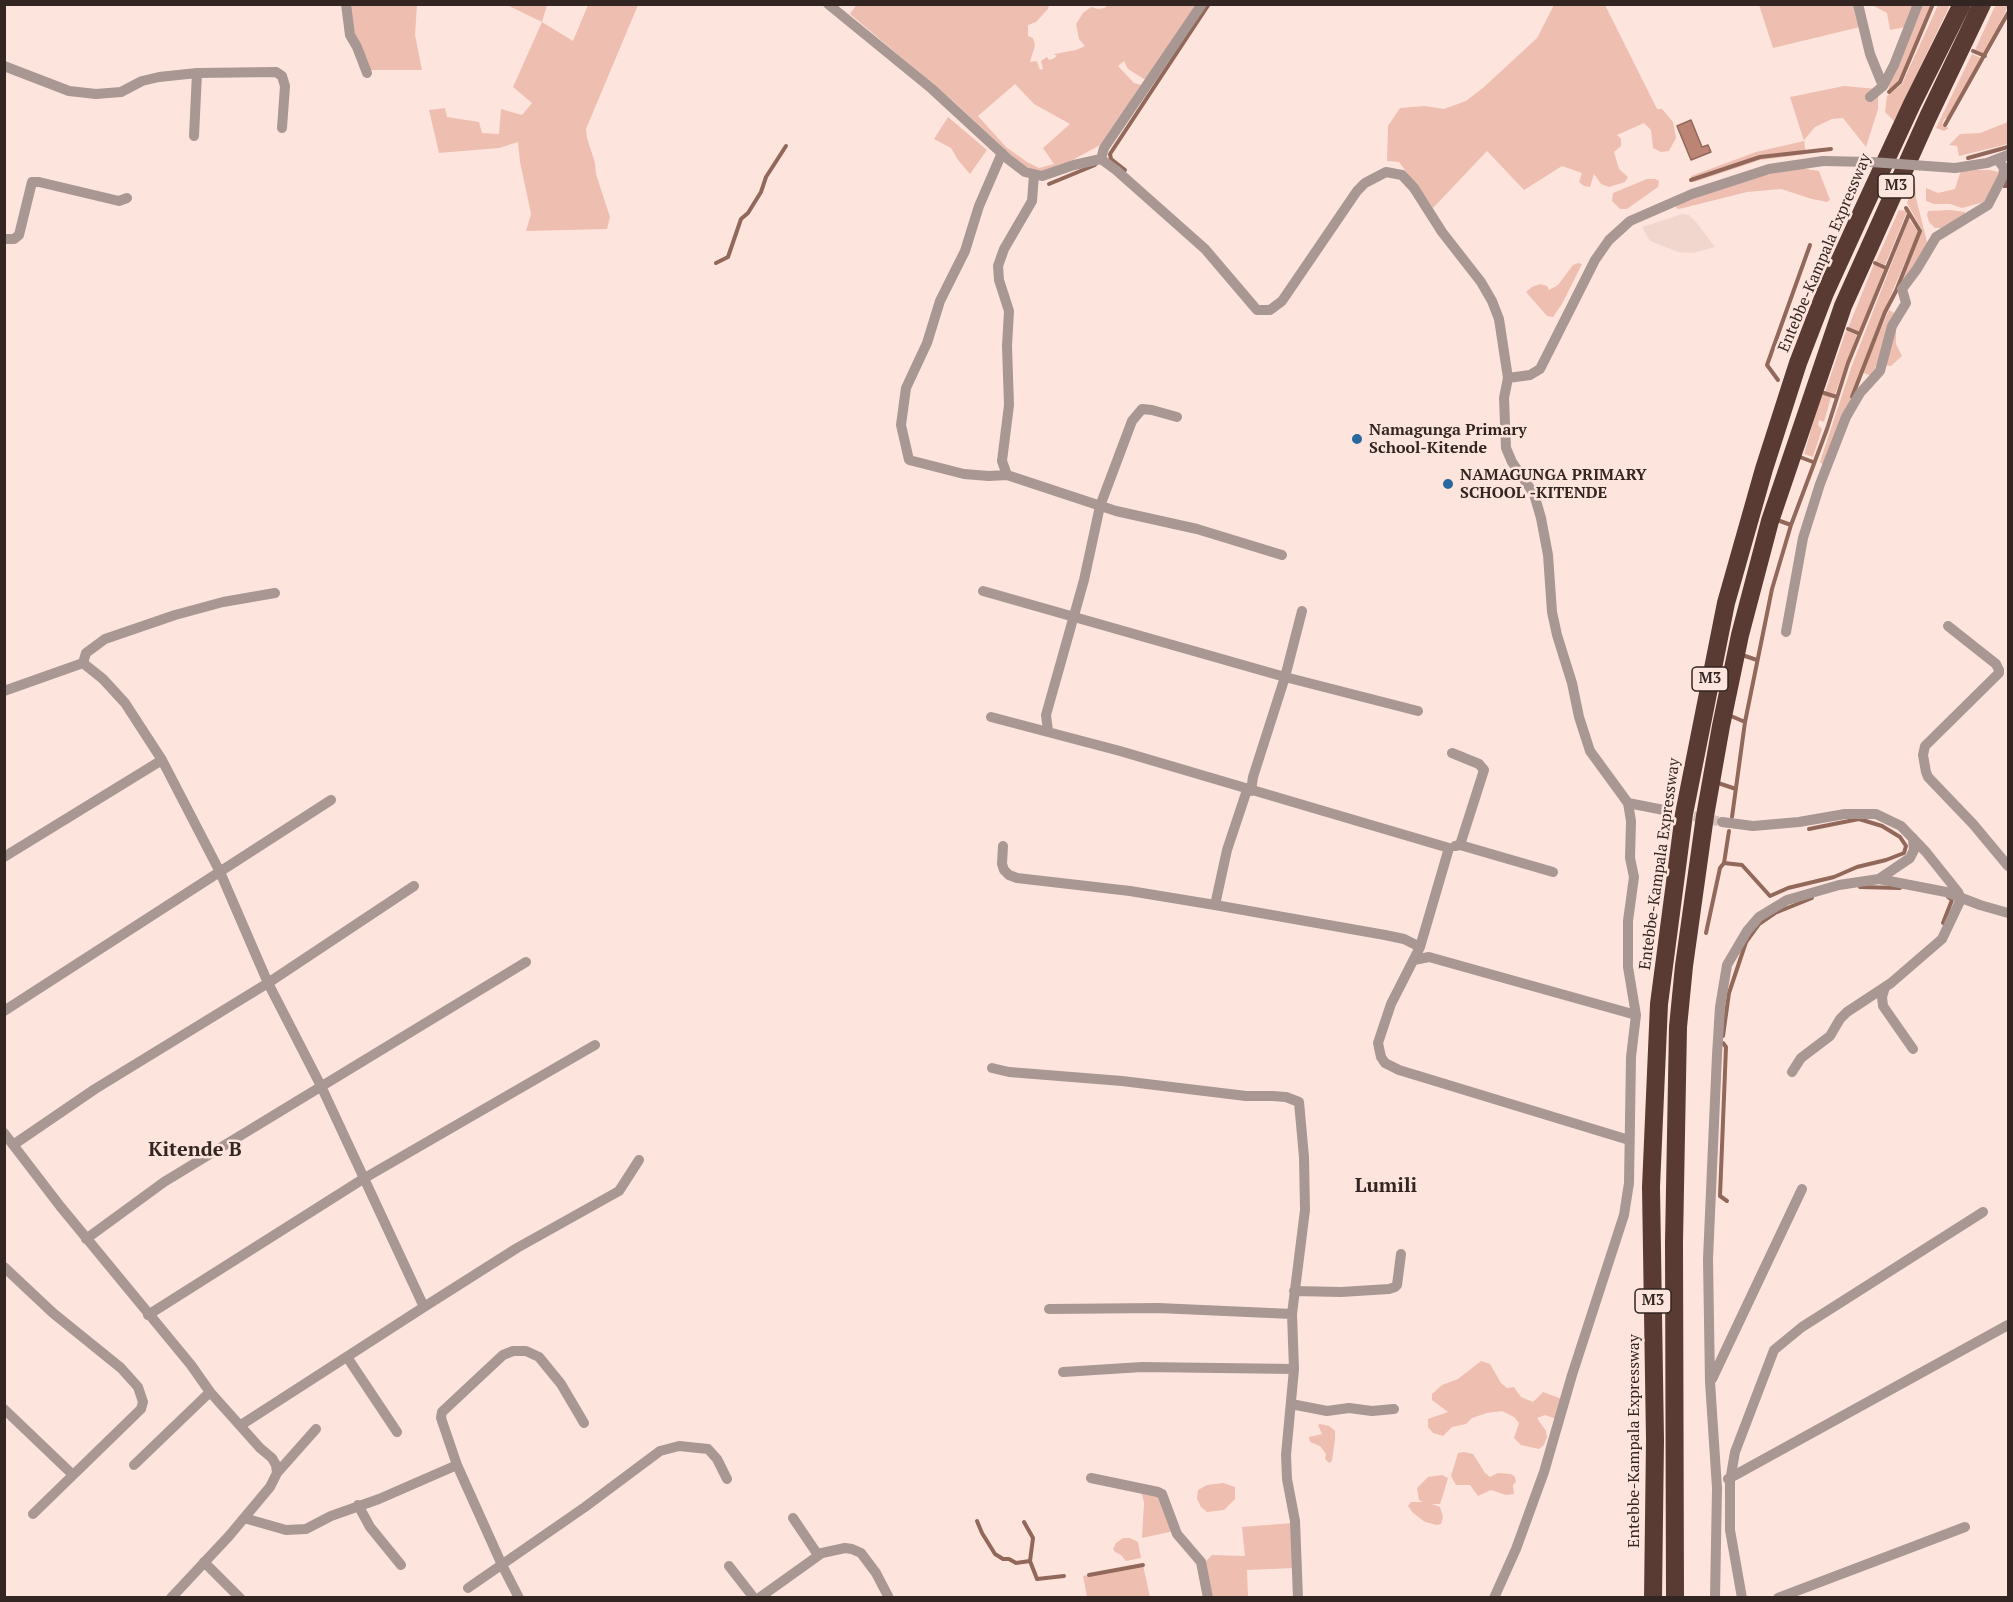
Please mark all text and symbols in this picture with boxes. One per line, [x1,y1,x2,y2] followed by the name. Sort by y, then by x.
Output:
[1774,151,1876,355] street label: Entebbe-Kampala Expressway
[1878,174,1914,198] road number: M3
[1369,420,1527,458] place label: Namagunga Primary School-Kitende
[1350,432,1364,446] marker: Namagunga Primary School-Kitende
[1460,465,1647,503] place label: NAMAGUNGA PRIMARY SCHOOL -KITENDE
[1441,477,1455,491] marker: NAMAGUNGA PRIMARY SCHOOL -KITENDE
[1692,667,1728,691] road number: M3
[1636,757,1684,971] street label: Entebbe-Kampala Expressway
[148,1138,242,1162] district label: Kitende B
[1355,1174,1417,1198] district label: Lumili
[1635,1289,1671,1313] road number: M3
[1624,1334,1644,1548] street label: Entebbe-Kampala Expressway

